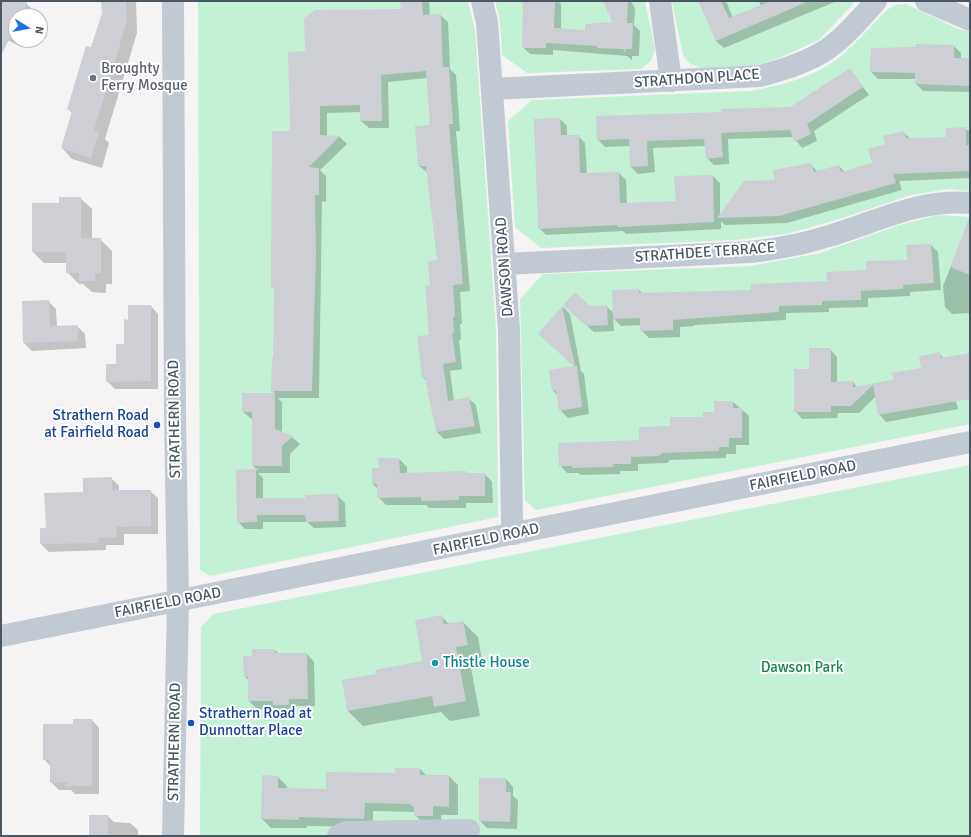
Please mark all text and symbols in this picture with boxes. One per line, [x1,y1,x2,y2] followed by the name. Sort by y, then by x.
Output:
[8,8,48,48] north arrow
[32,25,46,35] text: N
[101,60,188,95] place label: Broughty Ferry Mosque
[634,66,760,92] street label: STRATHDON PLACE
[88,73,98,83] marker: Broughty Ferry Mosque
[493,217,517,317] street label: DAWSON ROAD
[634,239,776,267] street label: STRATHDEE TERRACE
[165,360,185,478] street label: STRATHERN ROAD
[44,407,149,442] place label: Strathern Road at Fairfield Road
[152,420,162,430] marker: Strathern Road at Fairfield Road
[748,457,858,495] street label: FAIRFIELD ROAD
[431,520,541,560] street label: FAIRFIELD ROAD
[113,584,223,622] street label: FAIRFIELD ROAD
[443,654,530,672] place label: Thistle House
[430,658,440,668] marker: Thistle House
[761,659,843,677] park label: Dawson Park
[165,683,185,801] street label: STRATHERN ROAD
[199,705,311,740] place label: Strathern Road at Dunnottar Place
[186,718,196,728] marker: Strathern Road at Dunnottar Place

